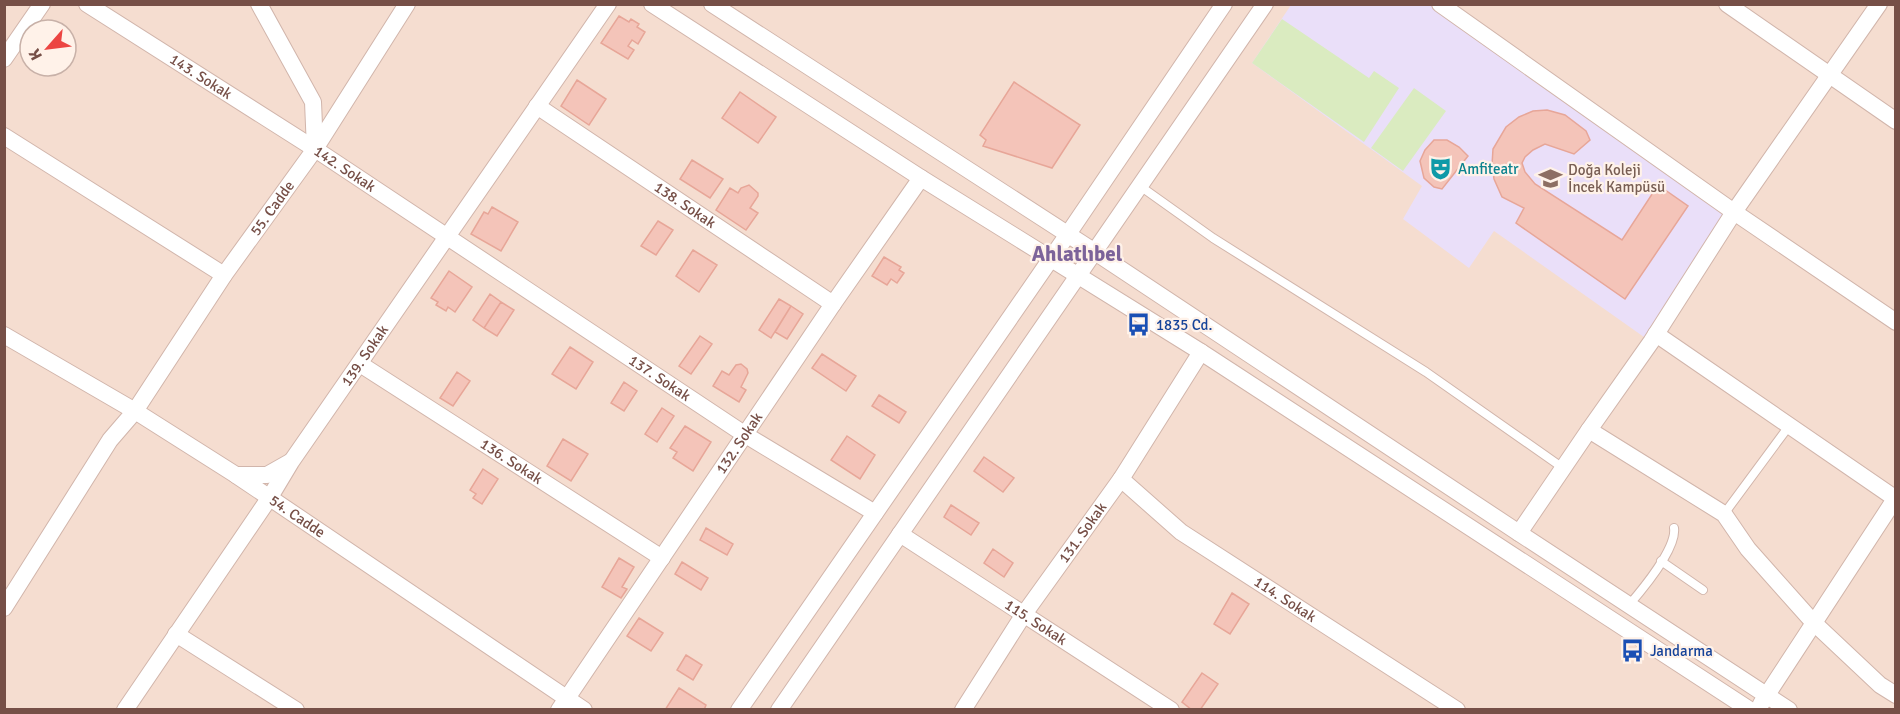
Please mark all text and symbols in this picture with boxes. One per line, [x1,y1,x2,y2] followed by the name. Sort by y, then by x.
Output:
[18,18,78,78] north arrow
[24,45,47,64] text: K
[166,50,236,103] street label: 143. Sokak
[311,142,380,196] street label: 142. Sokak
[1427,156,1453,182] theatre icon: Amfiteatr
[1458,160,1519,178] place label: Amfiteatr
[1568,161,1665,196] place label: Doğa Koleji İncek Kampüsü
[1537,166,1563,192] school or university icon: Doğa Koleji İncek Kampüsü
[246,177,298,239] street label: 55. Cadde
[651,178,720,232] street label: 138. Sokak
[1032,241,1123,267] district label: Ahlatlıbel
[1125,312,1151,338] bus stop icon: 1835 Cd.
[1156,316,1213,334] place label: 1835 Cd.
[337,321,392,390] street label: 139. Sokak
[625,351,694,405] street label: 137. Sokak
[712,408,767,477] street label: 132. Sokak
[477,435,546,488] street label: 136. Sokak
[266,491,329,542] street label: 54. Cadde
[1055,498,1111,566] street label: 131. Sokak
[1251,573,1320,626] street label: 114. Sokak
[1001,596,1071,649] street label: 115. Sokak
[1619,638,1645,664] bus stop icon: Jandarma
[1650,642,1713,660] place label: Jandarma

